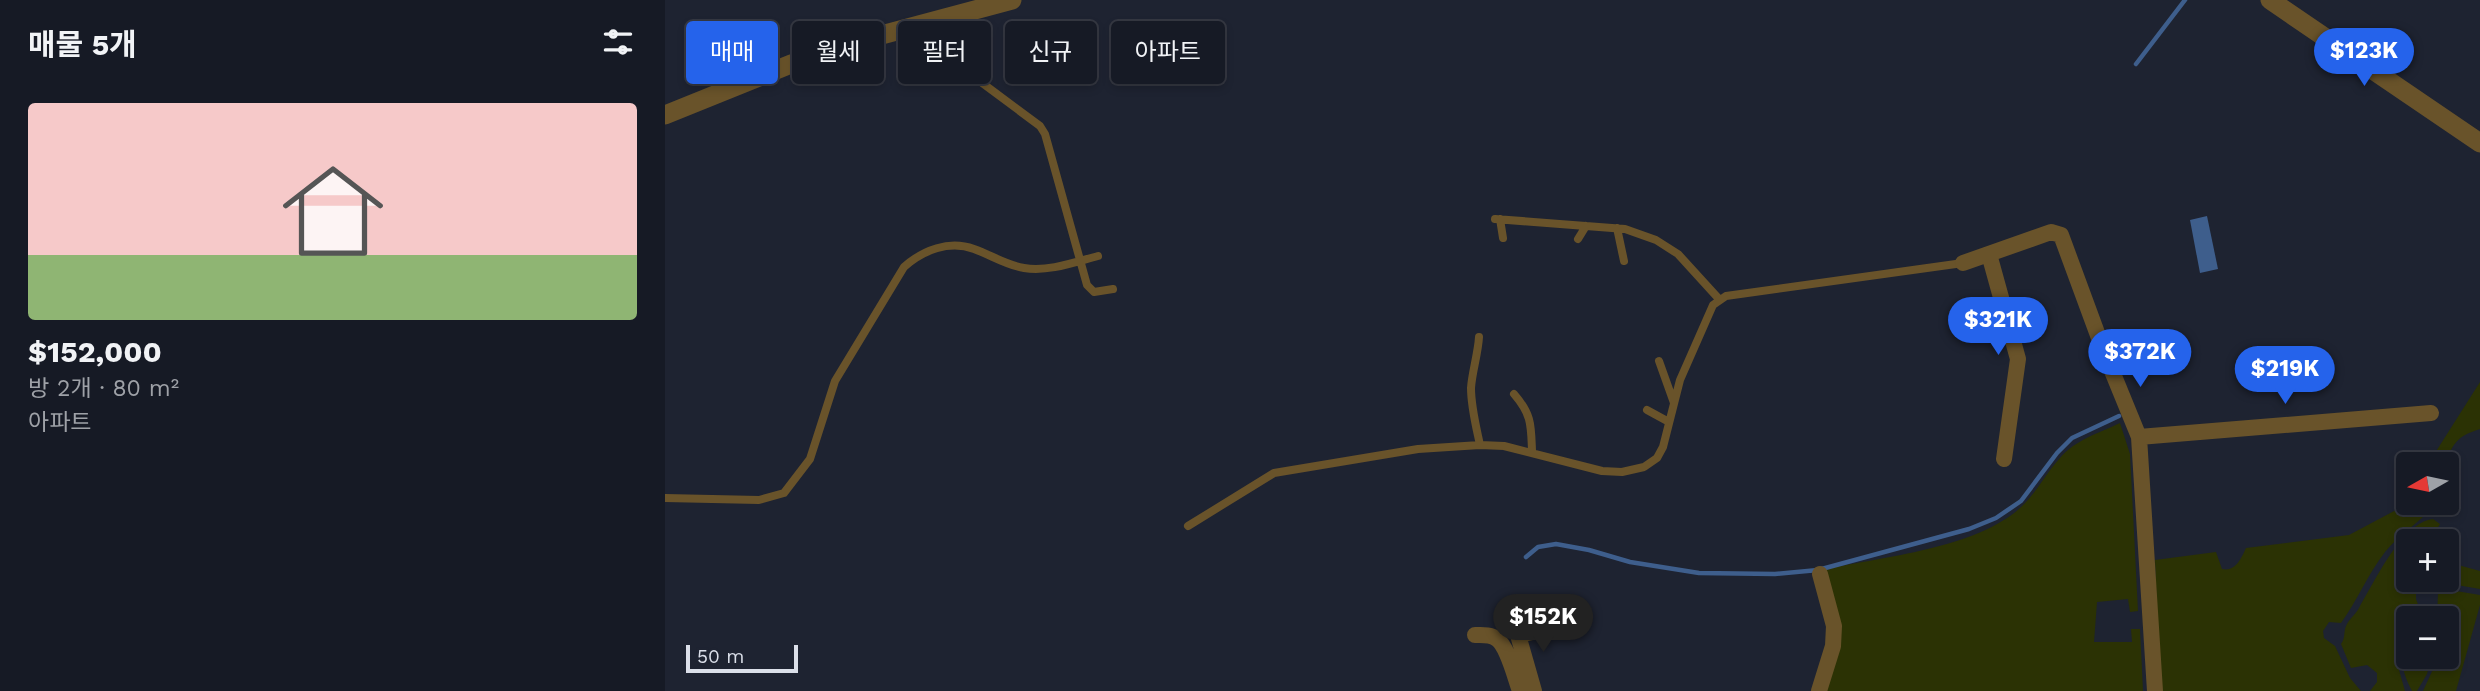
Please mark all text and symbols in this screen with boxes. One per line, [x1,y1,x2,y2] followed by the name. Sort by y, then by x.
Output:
[686,21,778,84] chip: 매매
[792,21,884,84] chip: 월세
[898,21,991,84] chip: 필터
[1005,21,1097,84] chip: 신규
[1111,21,1225,84] chip: 아파트
[599,23,637,61] icon: filters
[28,27,137,62] text: 매물 5개
[2315,28,2413,88] pin: $123K
[2330,37,2398,64] text: $123K
[270,148,396,274] icon: home
[1949,298,2047,357] pin: $321K
[1964,306,2032,333] text: $321K
[2091,330,2189,389] pin: $372K
[28,334,162,369] text: $152,000
[2104,338,2176,365] text: $372K
[2236,346,2334,406] pin: $219K
[2251,355,2319,382] text: $219K
[28,375,179,402] text: 방 2개 · 80 m²
[28,409,91,436] text: 아파트
[2396,452,2459,514] north arrow
[2396,452,2459,669] map controls
[2396,529,2459,592] button: +
[1494,594,1592,654] pin: $152K
[1509,603,1577,630] text: $152K
[2396,606,2459,669] button: −
[686,642,798,674] scale bar
[697,645,744,668] text: 50 m

